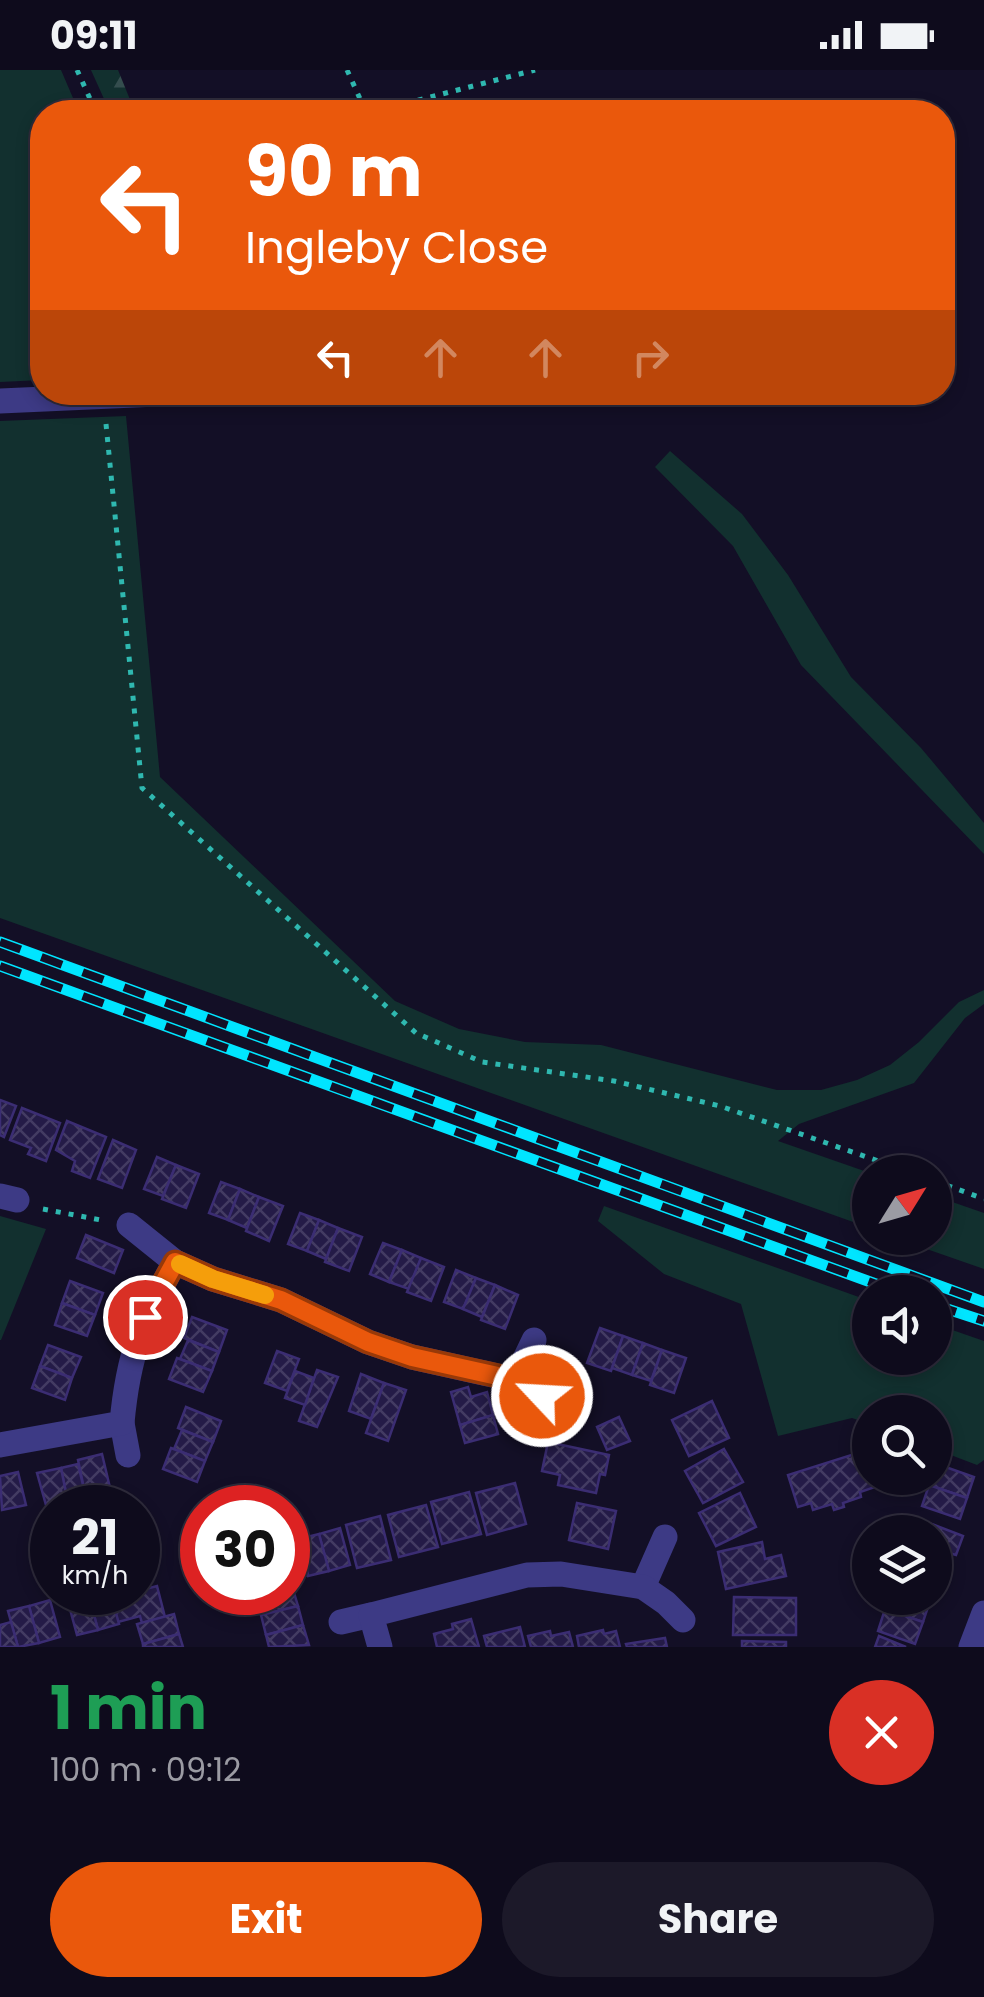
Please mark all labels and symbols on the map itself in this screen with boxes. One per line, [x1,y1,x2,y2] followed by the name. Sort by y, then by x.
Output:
[852,1155,952,1255] north arrow
[103,1275,188,1360] pin
[490,1344,594,1448] position arrow
[180,1485,310,1615] speed limit sign: 30

